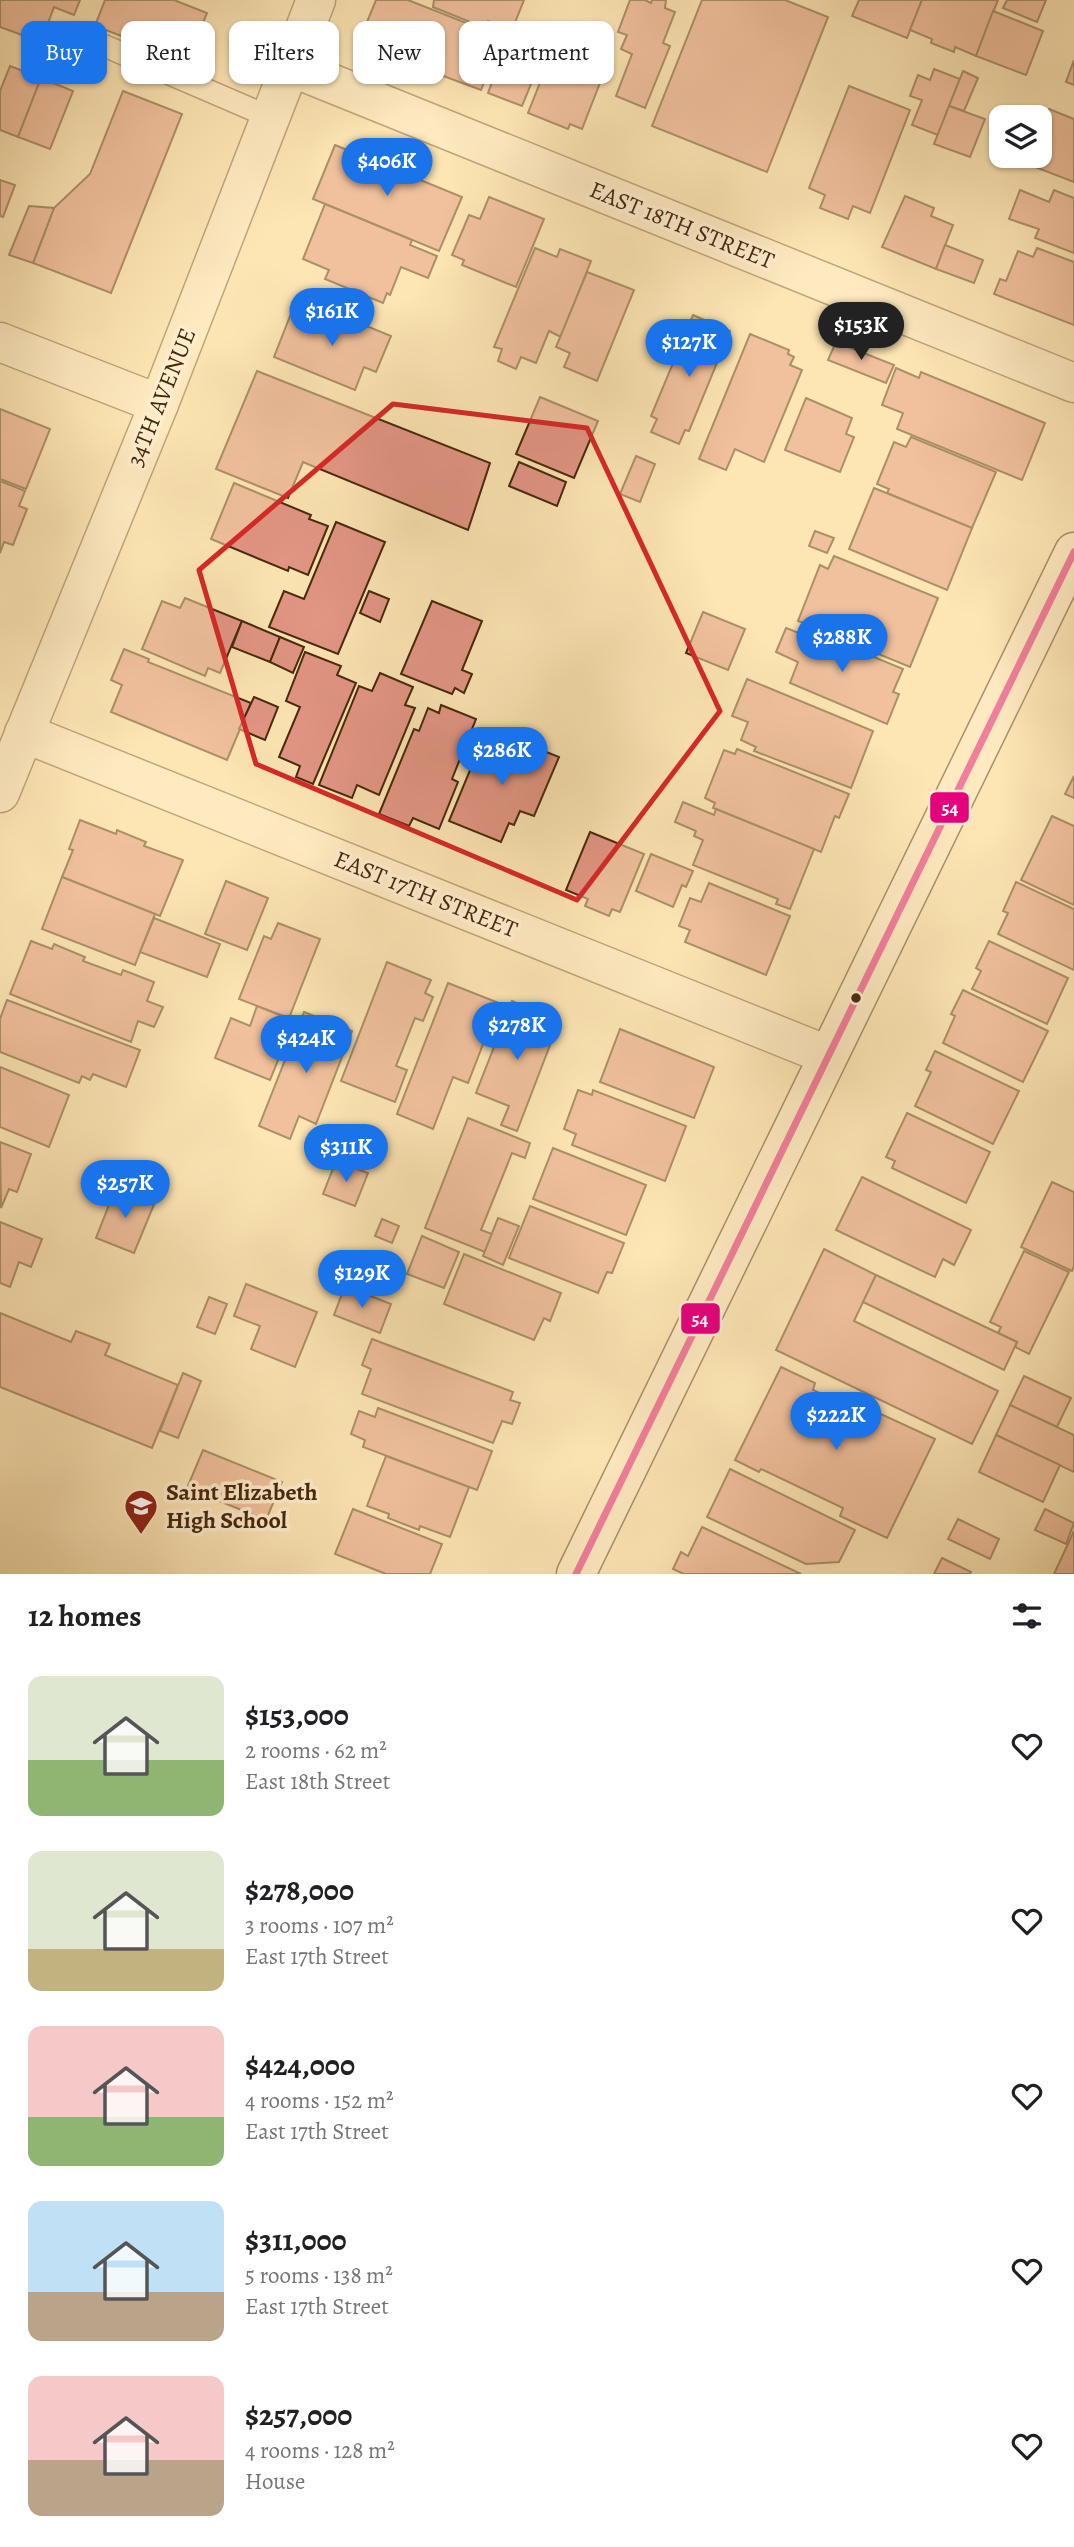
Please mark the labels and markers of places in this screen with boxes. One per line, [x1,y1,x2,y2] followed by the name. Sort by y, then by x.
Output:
[338,138,436,198] pin: $406K
[283,288,381,348] pin: $161K
[812,302,910,362] pin: $153K
[640,320,738,379] pin: $127K
[793,614,891,674] pin: $288K
[453,728,551,787] pin: $286K
[849,991,863,1005] unlabelled marker
[468,1002,566,1062] pin: $278K
[257,1016,355,1075] pin: $424K
[297,1124,395,1184] pin: $311K
[76,1160,174,1220] pin: $257K
[313,1250,411,1310] pin: $129K
[787,1392,885,1452] pin: $222K
[166,1476,318,1536] place label: Saint Elizabeth High School
[122,1487,160,1536] school or university icon: Saint Elizabeth High School

